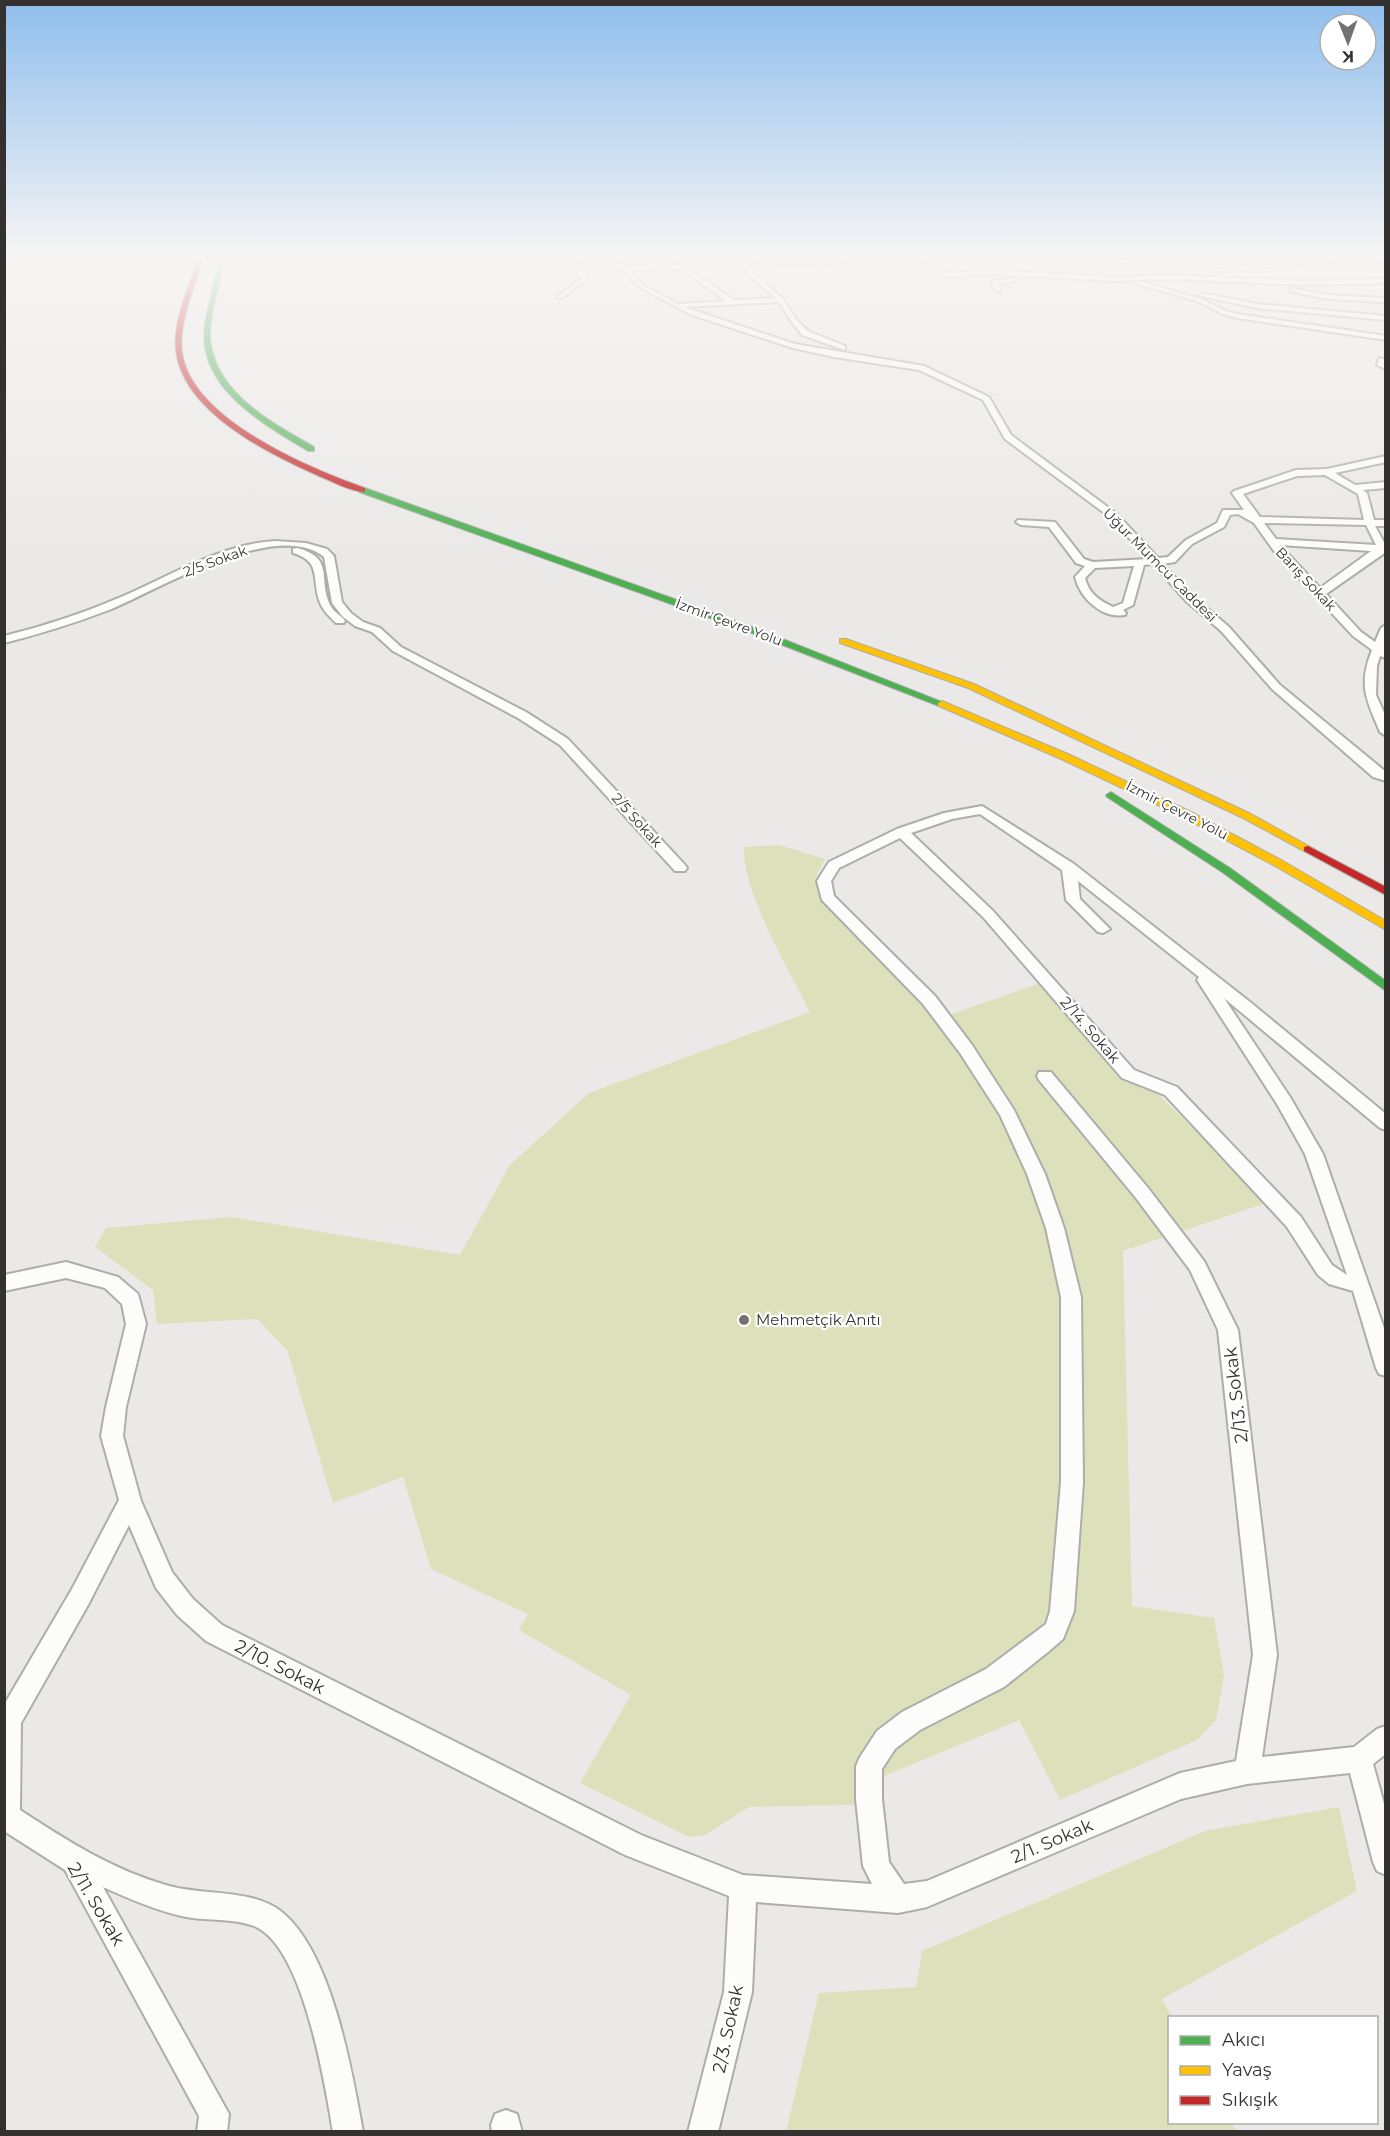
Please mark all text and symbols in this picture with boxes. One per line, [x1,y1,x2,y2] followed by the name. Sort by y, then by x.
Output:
[1318,12,1378,72] north arrow
[1341,47,1354,66] text: K
[1099,504,1221,626] street label: Uğur Mumcu Caddesi
[181,541,250,581] street label: 2/5 Sokak
[1272,543,1341,615] street label: Barış Sokak
[673,594,785,650] street label: İzmir Çevre Yolu
[1123,776,1231,844] street label: İzmir Çevre Yolu
[608,789,666,851] street label: 2/5 Sokak
[1056,992,1125,1067] street label: 2/14. Sokak
[756,1310,881,1329] place label: Mehmetçik Anıtı
[737,1313,751,1327] marker: Mehmetçik Anıtı
[1219,1346,1253,1444] street label: 2/13. Sokak
[231,1635,329,1699] street label: 2/10. Sokak
[1008,1814,1096,1868] street label: 2/1. Sokak
[63,1859,129,1950] street label: 2/11. Sokak
[708,1983,748,2075] street label: 2/3. Sokak
[1168,2016,1378,2124] legend
[1222,2029,1265,2051] text: Akıcı
[1222,2059,1272,2081] text: Yavaş
[1222,2089,1278,2111] text: Sıkışık

